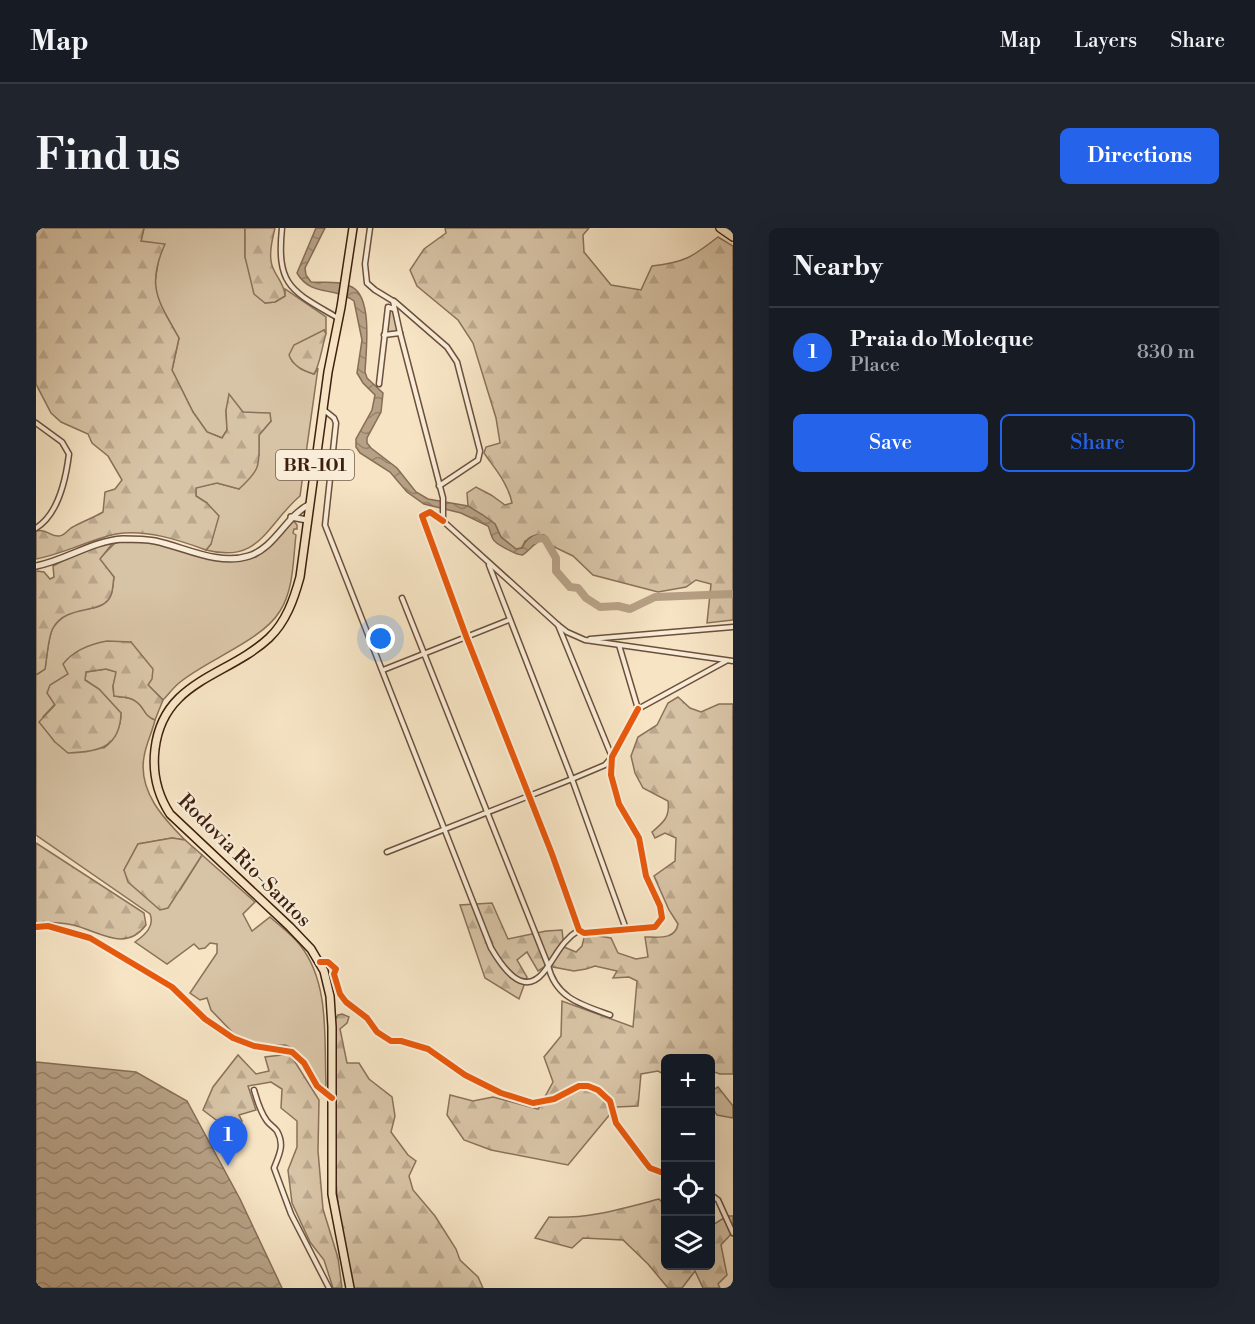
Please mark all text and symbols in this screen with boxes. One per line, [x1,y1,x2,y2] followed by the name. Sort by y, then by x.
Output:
[30,24,89,59] text: Map
[1000,28,1041,54] text: Map
[1074,28,1137,54] text: Layers
[1170,28,1225,54] text: Share
[1060,128,1219,184] button: Directions
[36,130,180,183] text: Find us
[793,251,883,283] text: Nearby
[850,326,1034,353] text: Praia do Moleque
[808,340,817,365] text: 1
[1137,340,1195,365] text: 830 m
[850,353,900,378] text: Place
[793,414,988,472] button: Save
[1000,414,1195,472] button: Share
[276,450,354,480] road number: BR-101
[366,624,395,653] your location
[172,789,316,933] street label: Rodovia Rio-Santos
[661,1054,715,1270] map controls
[661,1054,715,1108] button: +
[661,1108,715,1162] button: −
[208,1116,248,1166] pin: 1
[661,1162,715,1216] button: locate
[661,1216,715,1270] button: layers

